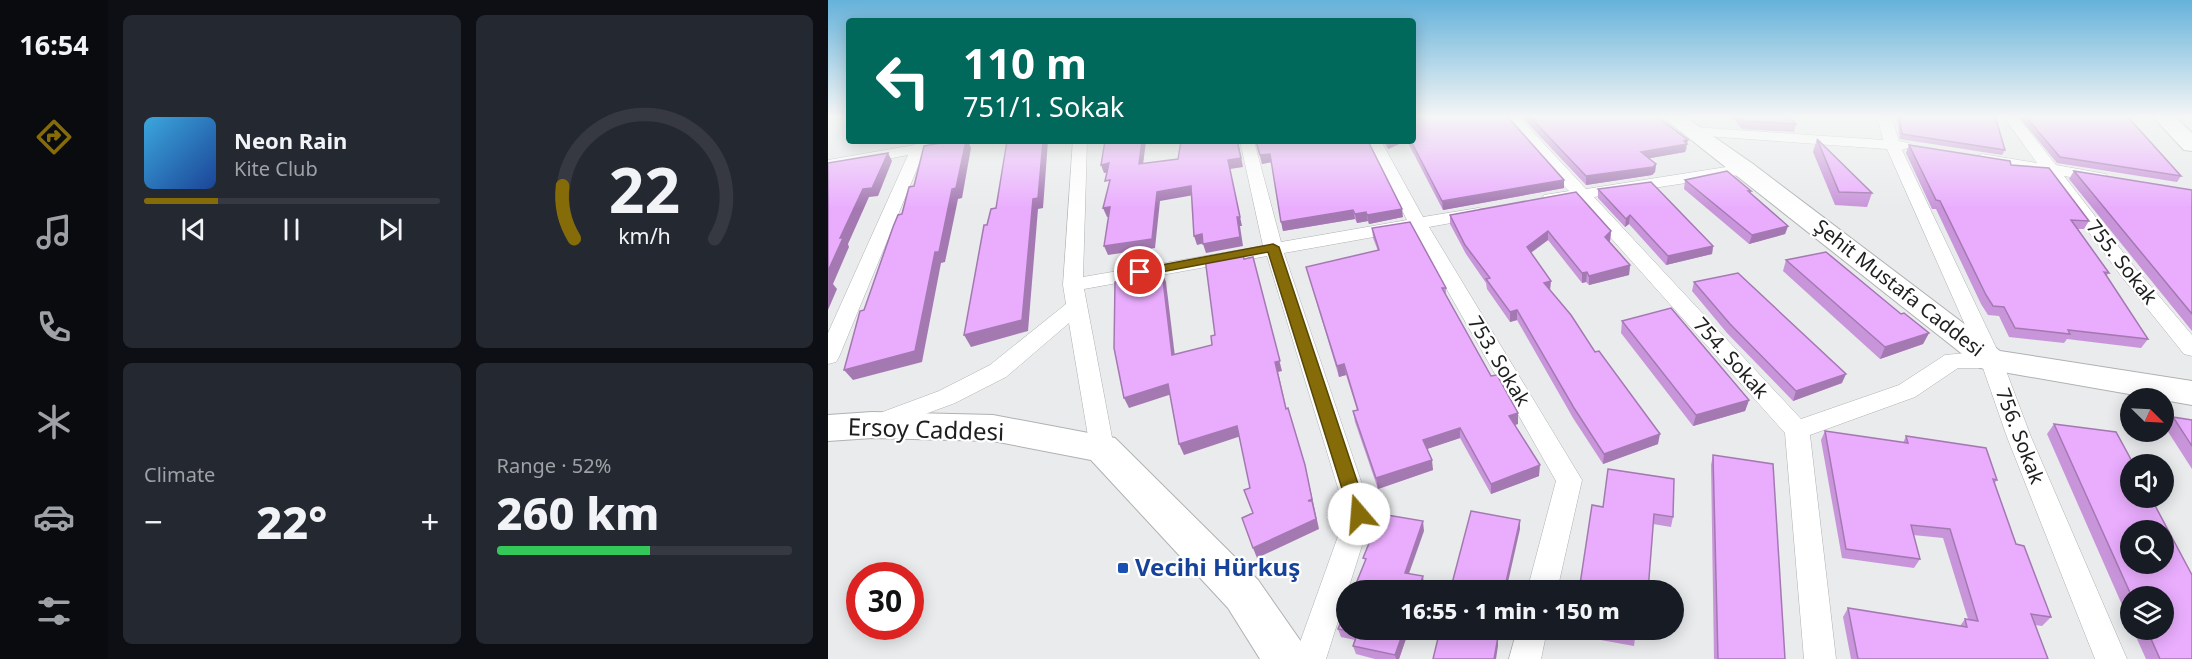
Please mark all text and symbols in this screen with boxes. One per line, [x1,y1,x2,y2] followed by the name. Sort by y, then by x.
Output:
[19,26,89,63] text: 16:54
[963,34,1087,91] text: 110 m
[864,42,942,120] icon: left
[963,88,1124,125] text: 751/1. Sokak
[33,116,75,158] icon: directions
[234,125,347,155] text: Neon Rain
[609,146,680,231] text: 22
[234,155,318,182] text: Kite Club
[33,211,75,253] icon: music
[177,213,210,246] icon: previous
[275,213,308,246] icon: pause
[374,213,407,246] icon: next
[1809,213,1990,362] street label: Şehit Mustafa Caddesi
[2081,214,2164,310] street label: 755. Sokak
[618,221,671,250] text: km/h
[1114,246,1165,297] pin
[1123,255,1156,288] icon: arrive
[33,306,75,348] icon: phone
[1462,311,1537,411] street label: 753. Sokak
[1688,311,1775,404] street label: 754. Sokak
[1990,384,2051,488] street label: 756. Sokak
[2120,388,2174,442] north arrow
[2120,388,2174,640] map controls
[33,401,75,443] icon: climate
[847,409,1005,448] street label: Ersoy Caddesi
[497,452,611,479] text: Range · 52%
[2120,454,2174,508] button: sound
[144,461,215,488] text: Climate
[497,482,659,543] text: 260 km
[1327,482,1391,546] position arrow
[256,491,327,552] text: 22°
[33,496,75,538] icon: car
[144,499,163,544] text: −
[421,499,440,544] text: +
[2120,520,2174,574] button: search
[1135,550,1300,583] place label: Vecihi Hürkuş
[1116,561,1130,575] marker: Vecihi Hürkuş
[846,562,924,640] speed limit sign: 30
[2120,586,2174,640] button: layers
[33,590,75,632] icon: filters
[1400,595,1620,625] text: 16:55 · 1 min · 150 m

